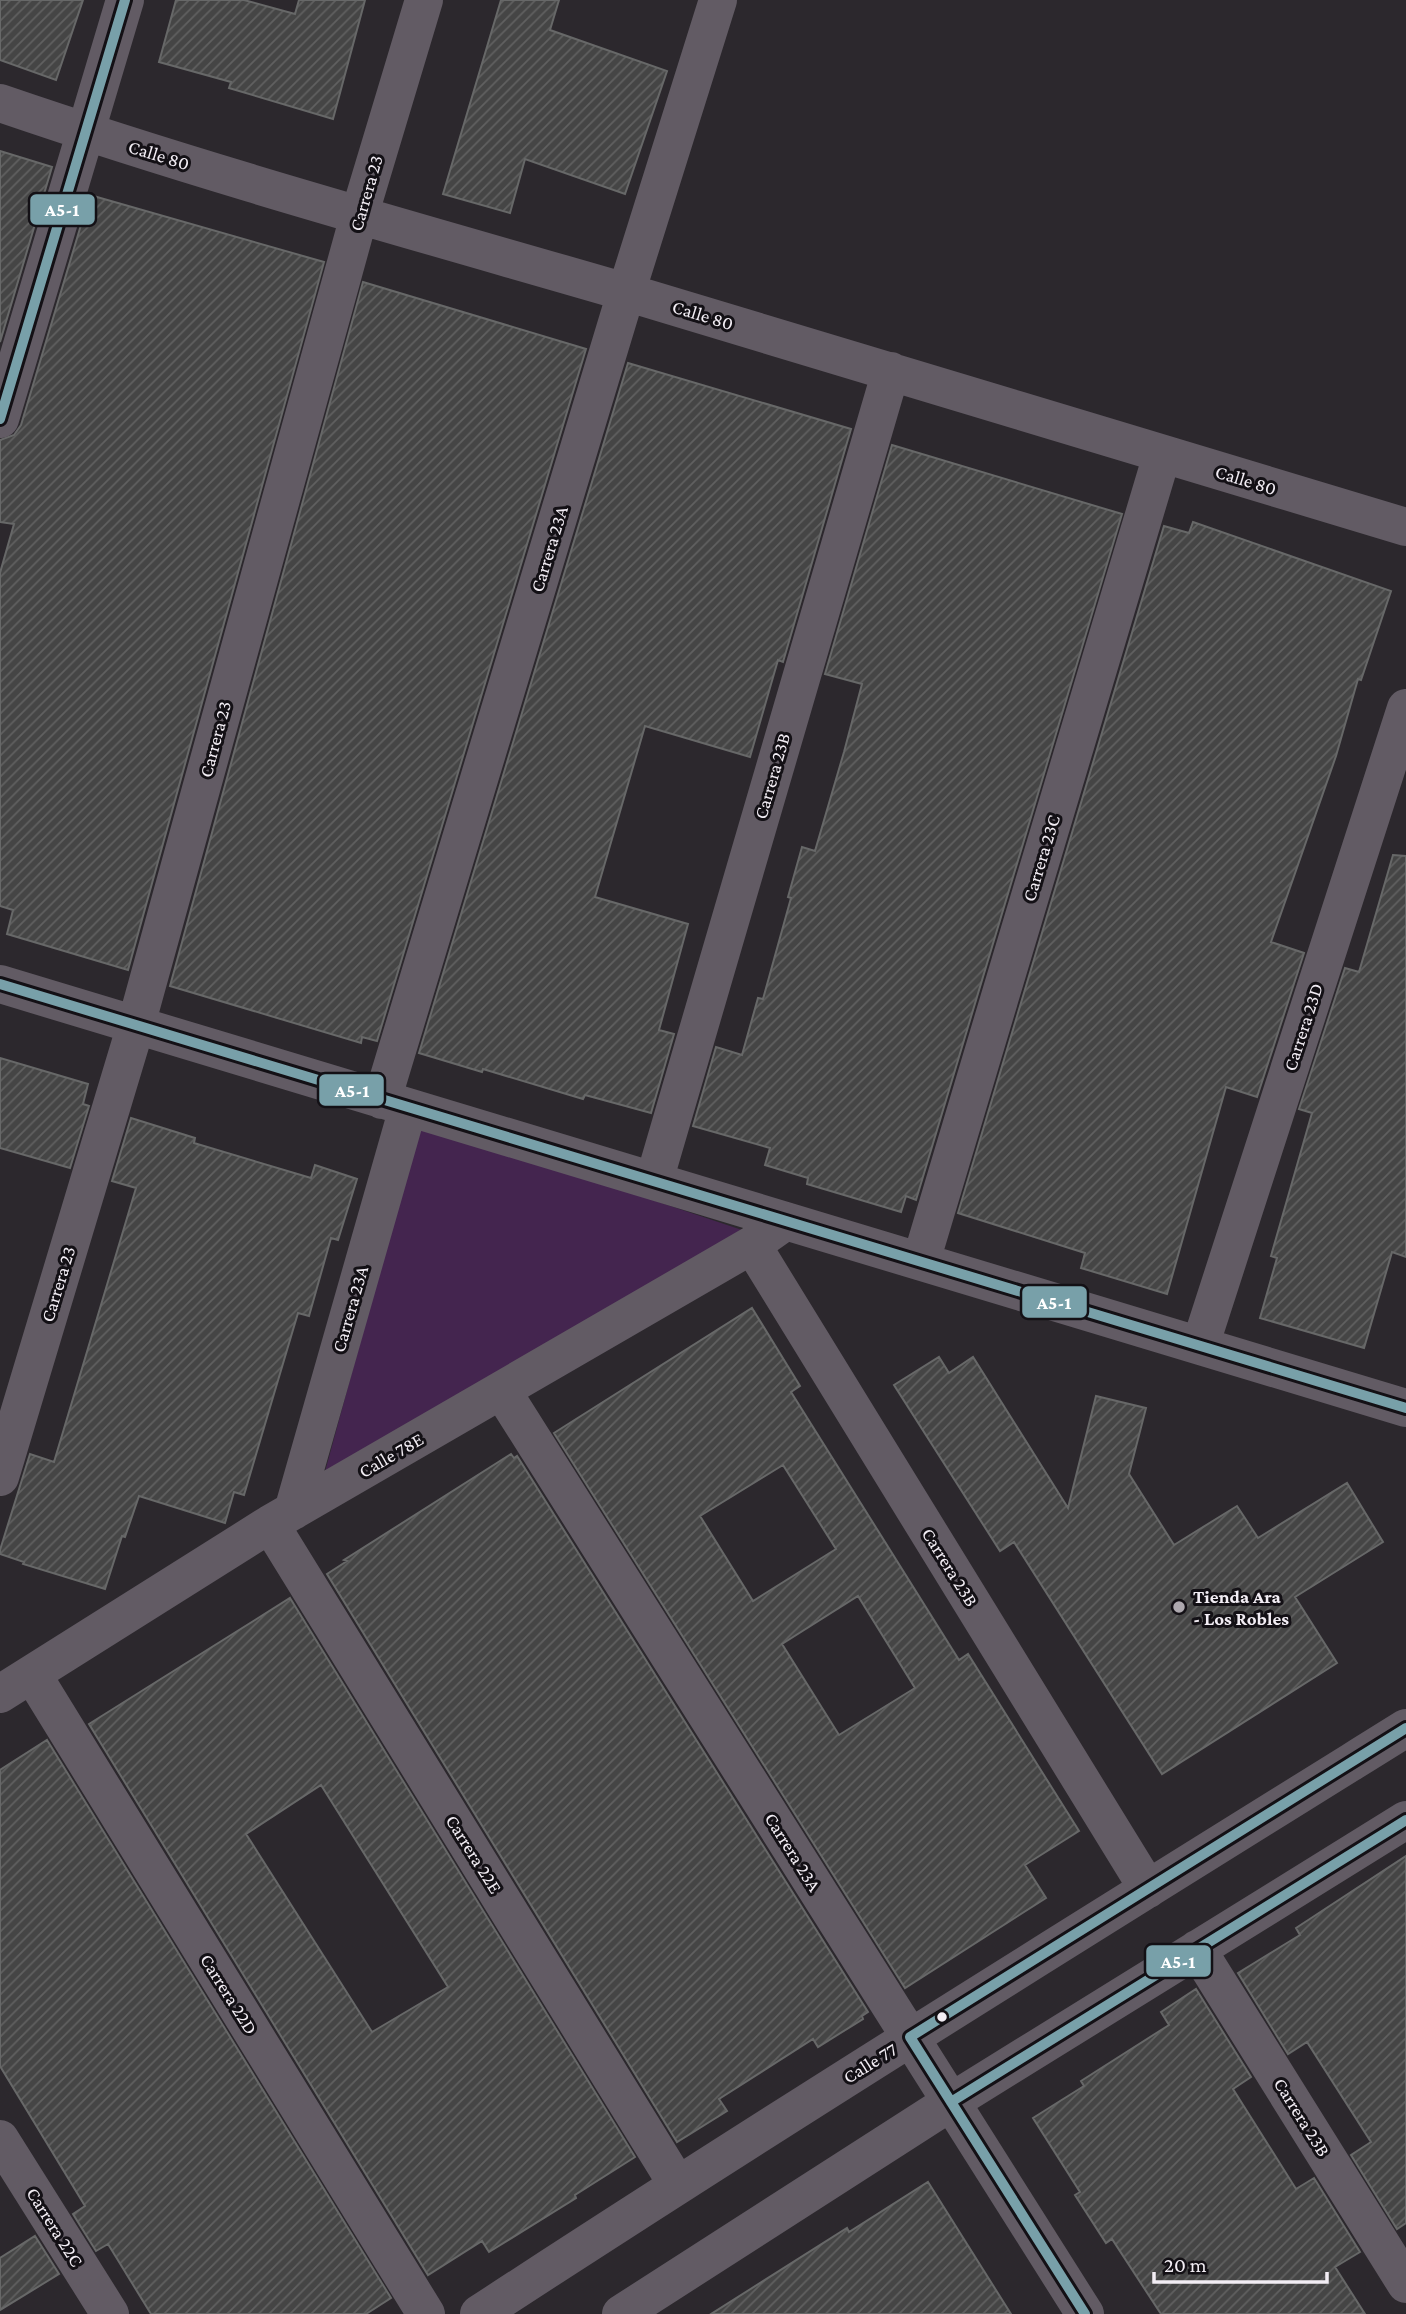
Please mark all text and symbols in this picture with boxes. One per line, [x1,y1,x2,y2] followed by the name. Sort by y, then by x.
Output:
[126,136,192,174] street label: Calle 80
[345,153,387,233] street label: Carrera 23
[29,193,96,226] line badge: A5-1
[44,199,79,220] text: A5-1
[670,296,736,334] street label: Calle 80
[1213,461,1279,499] street label: Calle 80
[526,503,572,595] street label: Carrera 23A
[195,699,235,779] street label: Carrera 23
[750,731,794,821] street label: Carrera 23B
[1018,812,1064,904] street label: Carrera 23C
[1279,981,1327,1073] street label: Carrera 23D
[318,1073,385,1107] line badge: A5-1
[334,1080,369,1101] text: A5-1
[37,1244,79,1324] street label: Carrera 23
[328,1263,372,1355] street label: Carrera 23A
[1021,1285,1088,1319] line badge: A5-1
[1036,1292,1071,1313] text: A5-1
[355,1428,427,1482] street label: Calle 78E
[918,1524,982,1610] street label: Carrera 23B
[1193,1586,1289,1629] place label: Tienda Ara - Los Robles
[1171,1599,1187,1615] marker: Tienda Ara - Los Robles
[761,1809,826,1895] street label: Carrera 23A
[442,1811,506,1897] street label: Carrera 22E
[1145,1944,1212,1978] line badge: A5-1
[196,1950,262,2038] street label: Carrera 22D
[1160,1951,1195,1972] text: A5-1
[935,2010,949,2024] unlabelled marker
[839,2038,901,2088] street label: Calle 77
[1270,2074,1334,2160] street label: Carrera 23B
[22,2184,88,2270] street label: Carrera 22C
[1154,2240,1327,2284] scale bar
[1164,2253,1207,2277] text: 20 m

